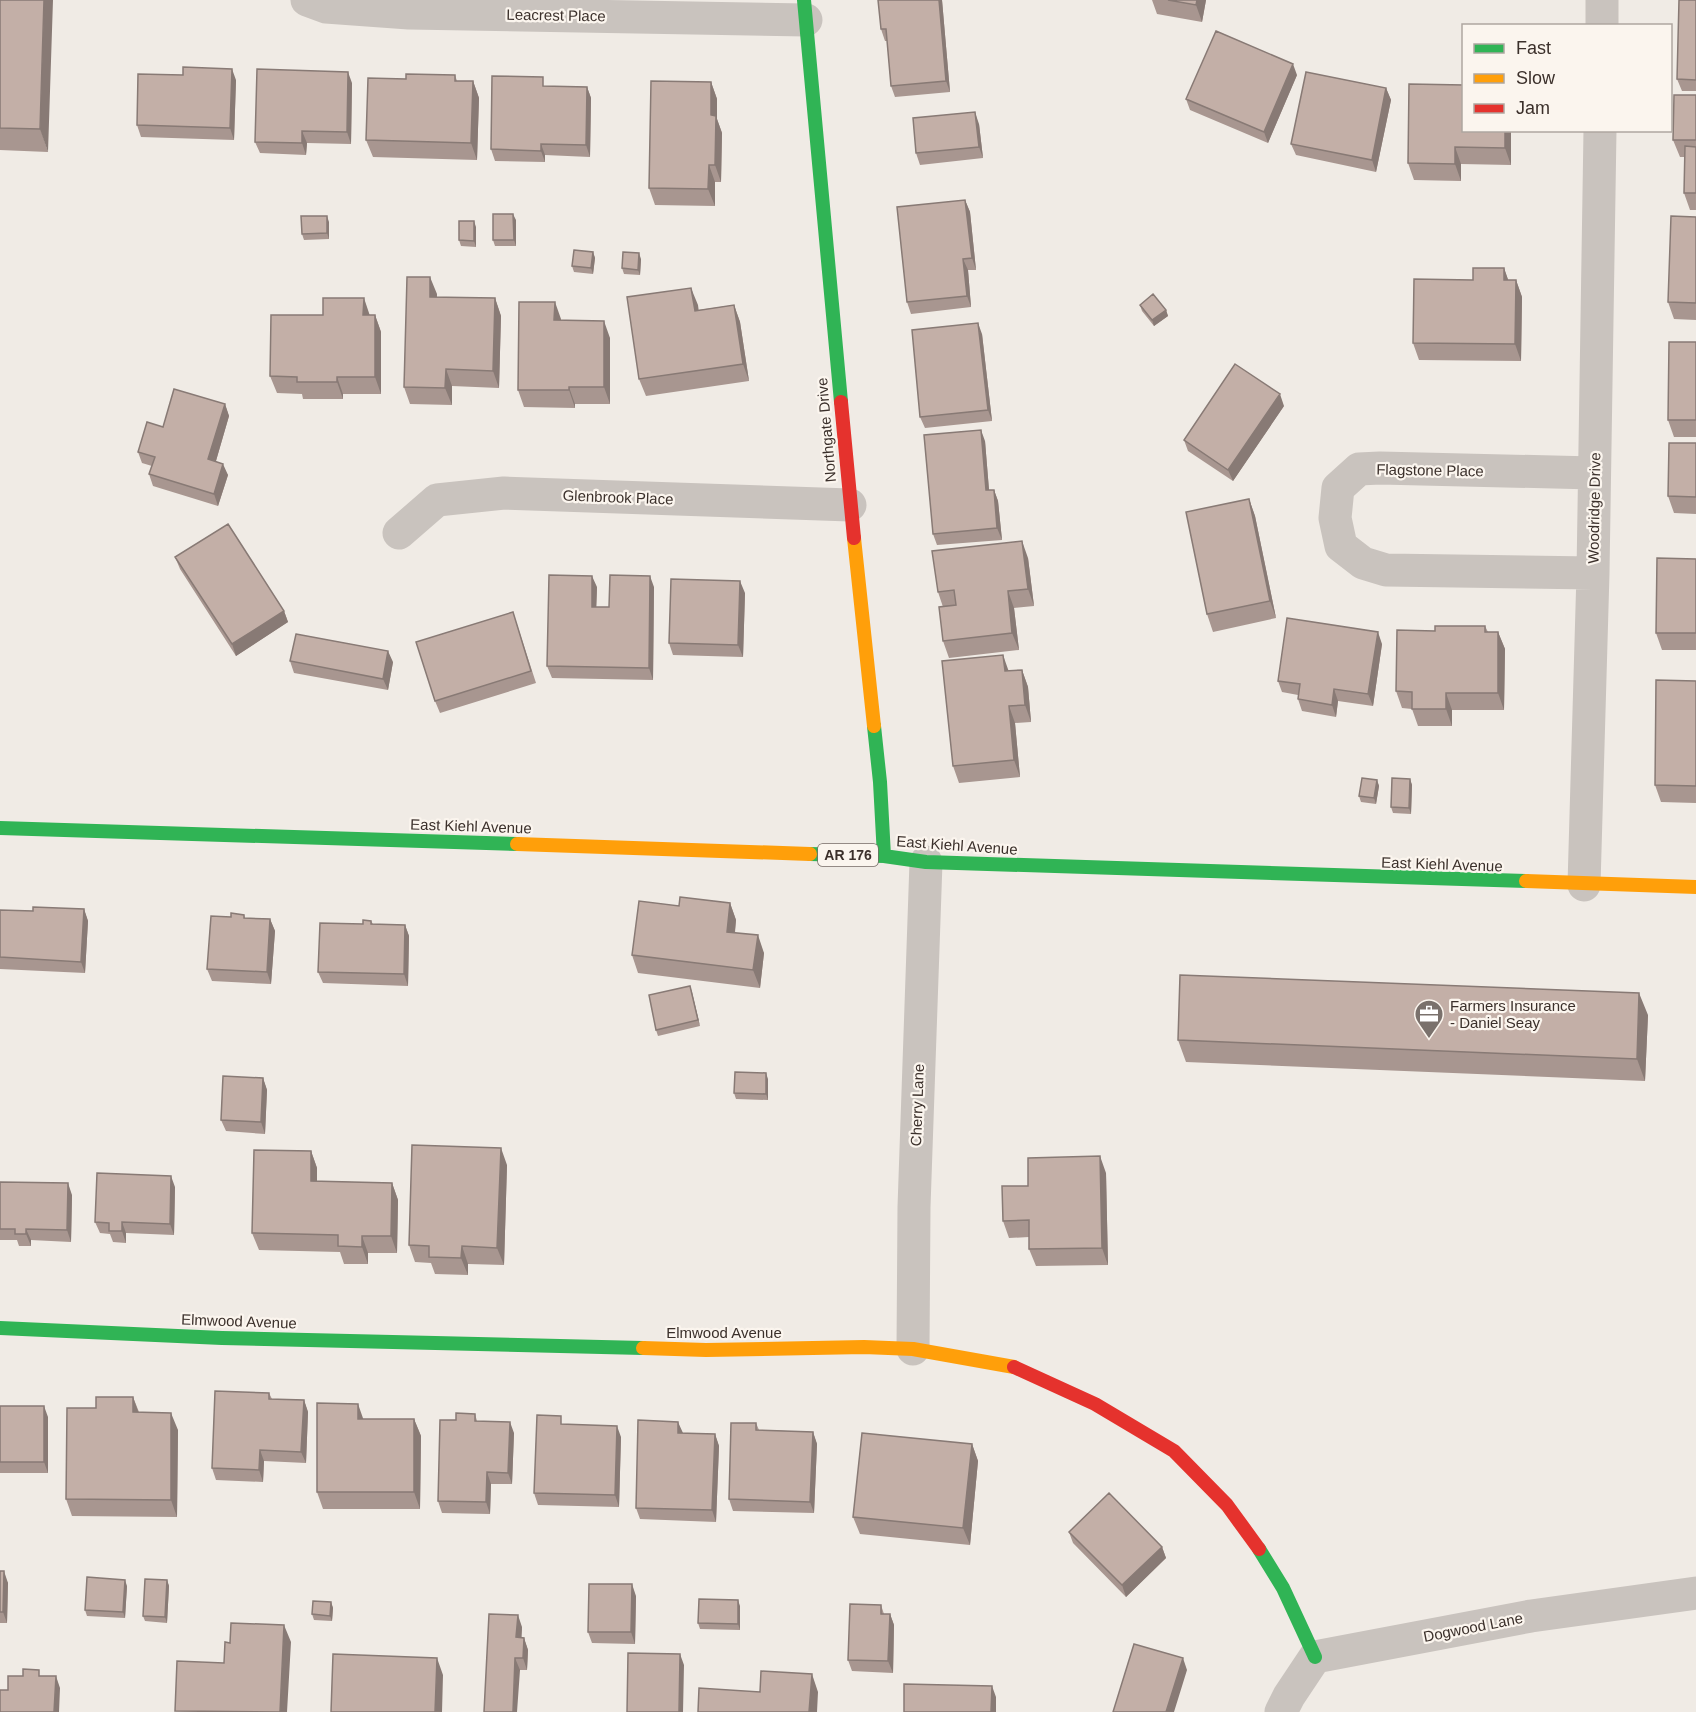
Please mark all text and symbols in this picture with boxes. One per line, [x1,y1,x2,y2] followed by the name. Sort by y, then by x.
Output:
[506,6,606,24] street label: Leacrest Place
[1462,24,1672,132] legend
[1516,38,1551,58] text: Fast
[1516,68,1556,88] text: Slow
[1516,98,1550,118] text: Jam
[813,377,839,483] street label: Northgate Drive
[1585,452,1603,564] street label: Woodridge Drive
[1376,461,1484,479] street label: Flagstone Place
[562,487,674,507] street label: Glenbrook Place
[410,815,532,837] street label: East Kiehl Avenue
[896,832,1018,858] street label: East Kiehl Avenue
[818,844,878,866] road number: AR 176
[1381,853,1503,875] street label: East Kiehl Avenue
[1450,997,1576,1031] place label: Farmers Insurance - Daniel Seay
[1413,998,1445,1040] office icon: Farmers Insurance - Daniel Seay
[907,1063,927,1147] street label: Cherry Lane
[181,1310,297,1332] street label: Elmwood Avenue
[666,1324,782,1341] street label: Elmwood Avenue
[1422,1609,1524,1645] street label: Dogwood Lane

